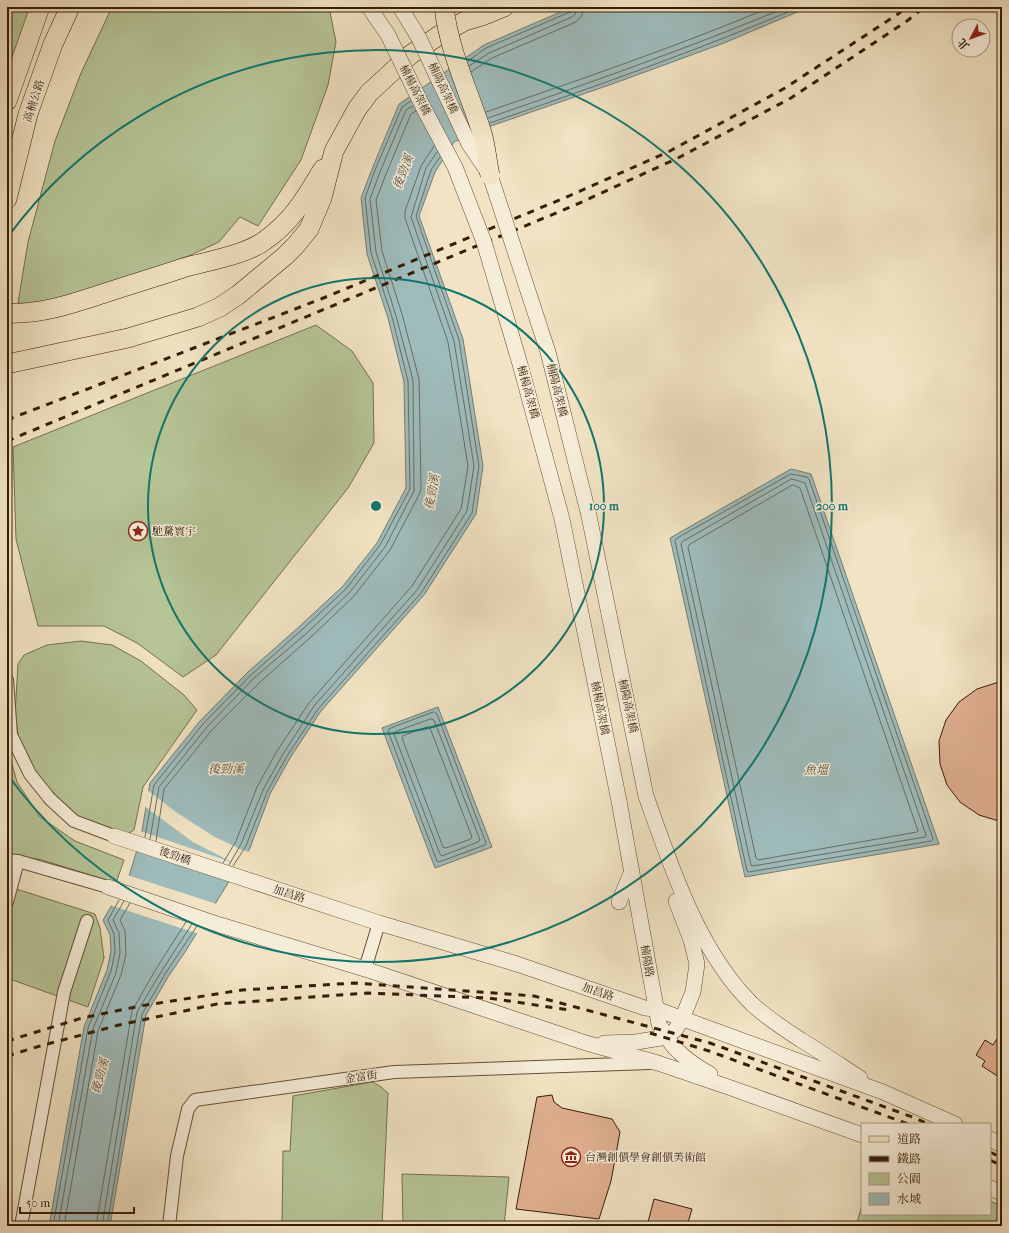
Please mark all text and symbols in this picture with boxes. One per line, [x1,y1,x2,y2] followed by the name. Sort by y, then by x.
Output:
[951,18,991,58] north arrow
[955,36,972,53] text: 北
[425,60,461,116] street label: 楠陽高架橋
[397,63,433,117] street label: 楠楊高架橋
[21,78,47,124] street label: 高楠公路
[390,151,417,191] water label: 後勁溪
[544,362,570,418] street label: 楠陽高架橋
[515,364,541,420] street label: 楠楊高架橋
[422,471,442,511] water label: 後勁溪
[369,499,383,513] centre of rings
[589,499,620,513] text: 100 m
[816,499,849,513] text: 200 m
[127,520,149,542] place icon: 馳騖寰宇
[152,525,196,538] place label: 馳騖寰宇
[616,678,640,734] street label: 楠陽高架橋
[588,680,612,736] street label: 楠楊高架橋
[208,762,246,776] water label: 後勁溪
[804,763,830,777] water label: 魚塭
[157,844,193,868] street label: 後勁橋
[271,883,307,905] street label: 加昌路
[638,944,656,978] street label: 楠陽路
[580,980,616,1004] street label: 加昌路
[88,1055,112,1095] water label: 後勁溪
[344,1068,378,1086] street label: 金富街
[861,1123,991,1215] legend
[897,1132,921,1146] text: 道路
[560,1146,582,1168] museum icon: 台灣創價學會創價美術館
[585,1151,706,1164] place label: 台灣創價學會創價美術館
[897,1152,921,1166] text: 鐵路
[897,1172,921,1186] text: 公園
[20,1189,134,1215] scale bar
[897,1192,921,1206] text: 水域
[26,1196,50,1210] text: 50 m

